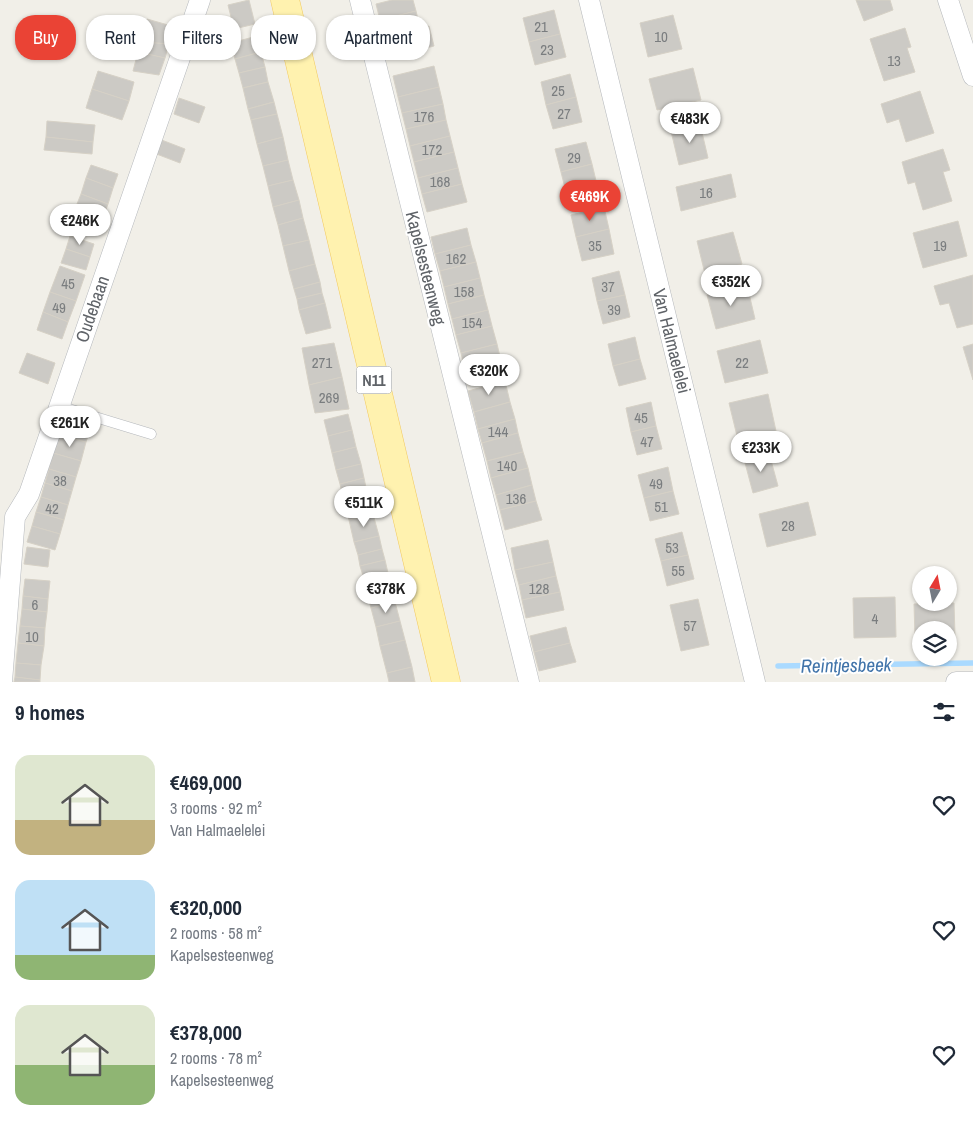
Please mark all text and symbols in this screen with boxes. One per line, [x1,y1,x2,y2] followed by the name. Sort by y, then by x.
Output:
[15,15,76,60] chip: Buy
[86,15,154,60] chip: Rent
[164,15,241,60] chip: Filters
[251,15,316,60] chip: New
[326,15,430,60] chip: Apartment
[534,16,548,37] house number: 21
[654,26,668,47] house number: 10
[540,39,554,60] house number: 23
[887,50,901,71] house number: 13
[551,80,565,101] house number: 25
[655,102,725,144] pin: €483K
[557,103,571,124] house number: 27
[414,106,434,127] house number: 176
[671,107,709,129] text: €483K
[422,139,442,160] house number: 172
[567,147,581,168] house number: 29
[430,171,450,192] house number: 168
[555,180,625,222] pin: €469K
[699,182,713,203] house number: 16
[571,185,609,207] text: €469K
[45,204,115,246] pin: €246K
[400,208,452,328] street label: Kapelsesteenweg
[61,209,99,231] text: €246K
[588,235,602,256] house number: 35
[933,235,947,256] house number: 19
[446,248,466,269] house number: 162
[696,264,766,307] pin: €352K
[712,270,750,292] text: €352K
[69,272,115,346] street label: Oudebaan
[61,273,75,294] house number: 45
[601,276,615,297] house number: 37
[454,281,474,302] house number: 158
[647,286,697,396] street label: Van Halmaelelei
[52,297,66,318] house number: 49
[607,299,621,320] house number: 39
[462,312,482,333] house number: 154
[312,352,332,373] house number: 271
[735,352,749,373] house number: 22
[454,354,524,396] pin: €320K
[470,359,508,381] text: €320K
[356,366,392,394] road number: N11
[319,387,339,408] house number: 269
[35,406,105,448] pin: €261K
[634,407,648,428] house number: 45
[51,411,89,433] text: €261K
[488,421,508,442] house number: 144
[726,430,796,473] pin: €233K
[640,431,654,452] house number: 47
[742,436,780,458] text: €233K
[497,455,517,476] house number: 140
[53,470,67,491] house number: 38
[649,473,663,494] house number: 49
[329,486,399,528] pin: €511K
[506,488,526,509] house number: 136
[345,491,383,513] text: €511K
[654,496,668,517] house number: 51
[45,498,59,519] house number: 42
[781,515,795,536] house number: 28
[665,537,679,558] house number: 53
[671,560,685,581] house number: 55
[912,566,958,611] north arrow
[912,566,957,666] map controls
[351,572,421,614] pin: €378K
[367,577,405,599] text: €378K
[529,578,549,599] house number: 128
[32,594,39,615] house number: 6
[872,608,879,629] house number: 4
[683,615,697,636] house number: 57
[912,621,957,666] button: layers
[25,626,39,647] house number: 10
[800,651,893,679] water label: Reintjesbeek
[15,698,85,727] text: 9 homes
[930,698,958,726] icon: filters
[170,768,242,797] text: €469,000
[55,775,115,835] icon: home
[930,791,958,819] icon: heart
[170,797,262,819] text: 3 rooms · 92 m²
[170,819,265,841] text: Van Halmaelelei
[170,893,242,922] text: €320,000
[55,900,115,960] icon: home
[930,916,958,944] icon: heart
[170,922,262,944] text: 2 rooms · 58 m²
[170,944,274,966] text: Kapelsesteenweg
[170,1018,242,1047] text: €378,000
[55,1025,115,1085] icon: home
[930,1041,958,1069] icon: heart
[170,1047,262,1069] text: 2 rooms · 78 m²
[170,1069,274,1091] text: Kapelsesteenweg

